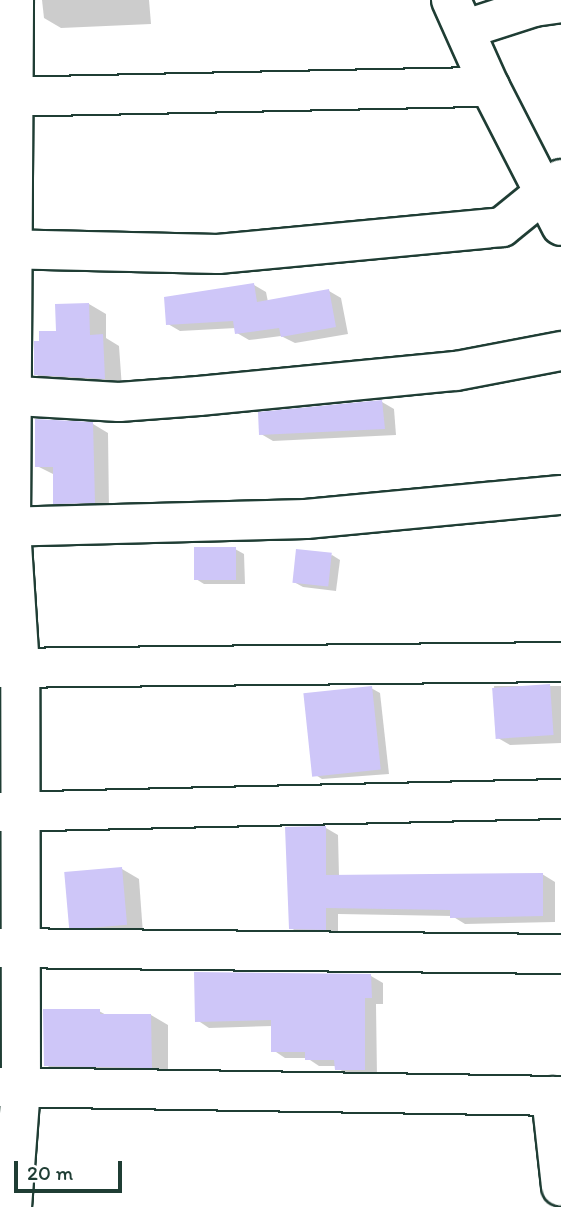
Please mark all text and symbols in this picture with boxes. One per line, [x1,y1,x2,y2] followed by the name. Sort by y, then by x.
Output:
[18,1148,126,1192] scale bar
[27,1160,73,1185] text: 20 m

